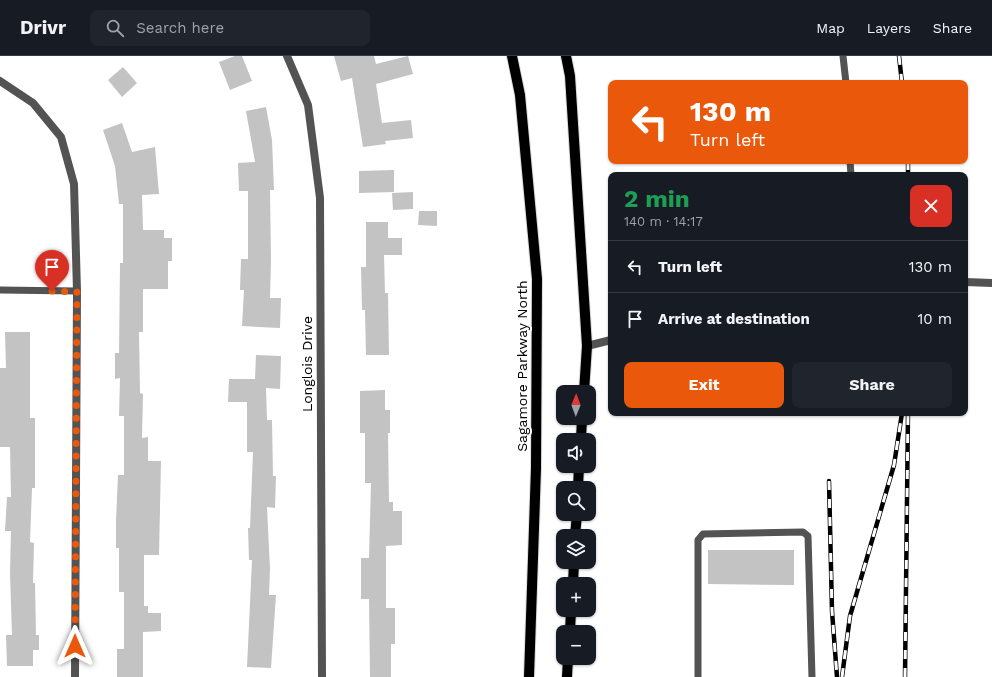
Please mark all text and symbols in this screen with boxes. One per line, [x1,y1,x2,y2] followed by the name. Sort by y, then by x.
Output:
[90,10,370,46] search box
[20,16,66,39] text: Drivr
[104,17,126,39] icon: search
[136,19,224,37] text: Search here
[816,20,845,36] text: Map
[867,20,911,36] text: Layers
[933,20,972,36] text: Share
[690,95,771,128] text: 130 m
[624,96,676,148] icon: left
[690,129,765,150] text: Turn left
[624,185,690,213] text: 2 min
[910,185,952,227] button: close
[624,214,703,229] text: 140 m · 14:17
[35,250,69,291] pin
[41,256,63,278] icon: arrive
[624,256,646,278] icon: left
[658,258,722,276] text: Turn left
[909,258,952,276] text: 130 m
[514,280,530,452] street label: Sagamore Parkway North
[624,308,646,330] icon: arrive
[658,310,810,328] text: Arrive at destination
[917,310,952,328] text: 10 m
[299,316,315,412] street label: Longlois Drive
[624,362,784,408] button: Exit
[792,362,952,408] button: Share
[556,385,596,425] north arrow
[556,385,596,665] map controls
[556,433,596,473] button: sound
[556,481,596,521] button: search
[556,529,596,569] button: layers
[556,577,596,617] button: +
[54,625,96,667] position arrow
[556,625,596,665] button: −

